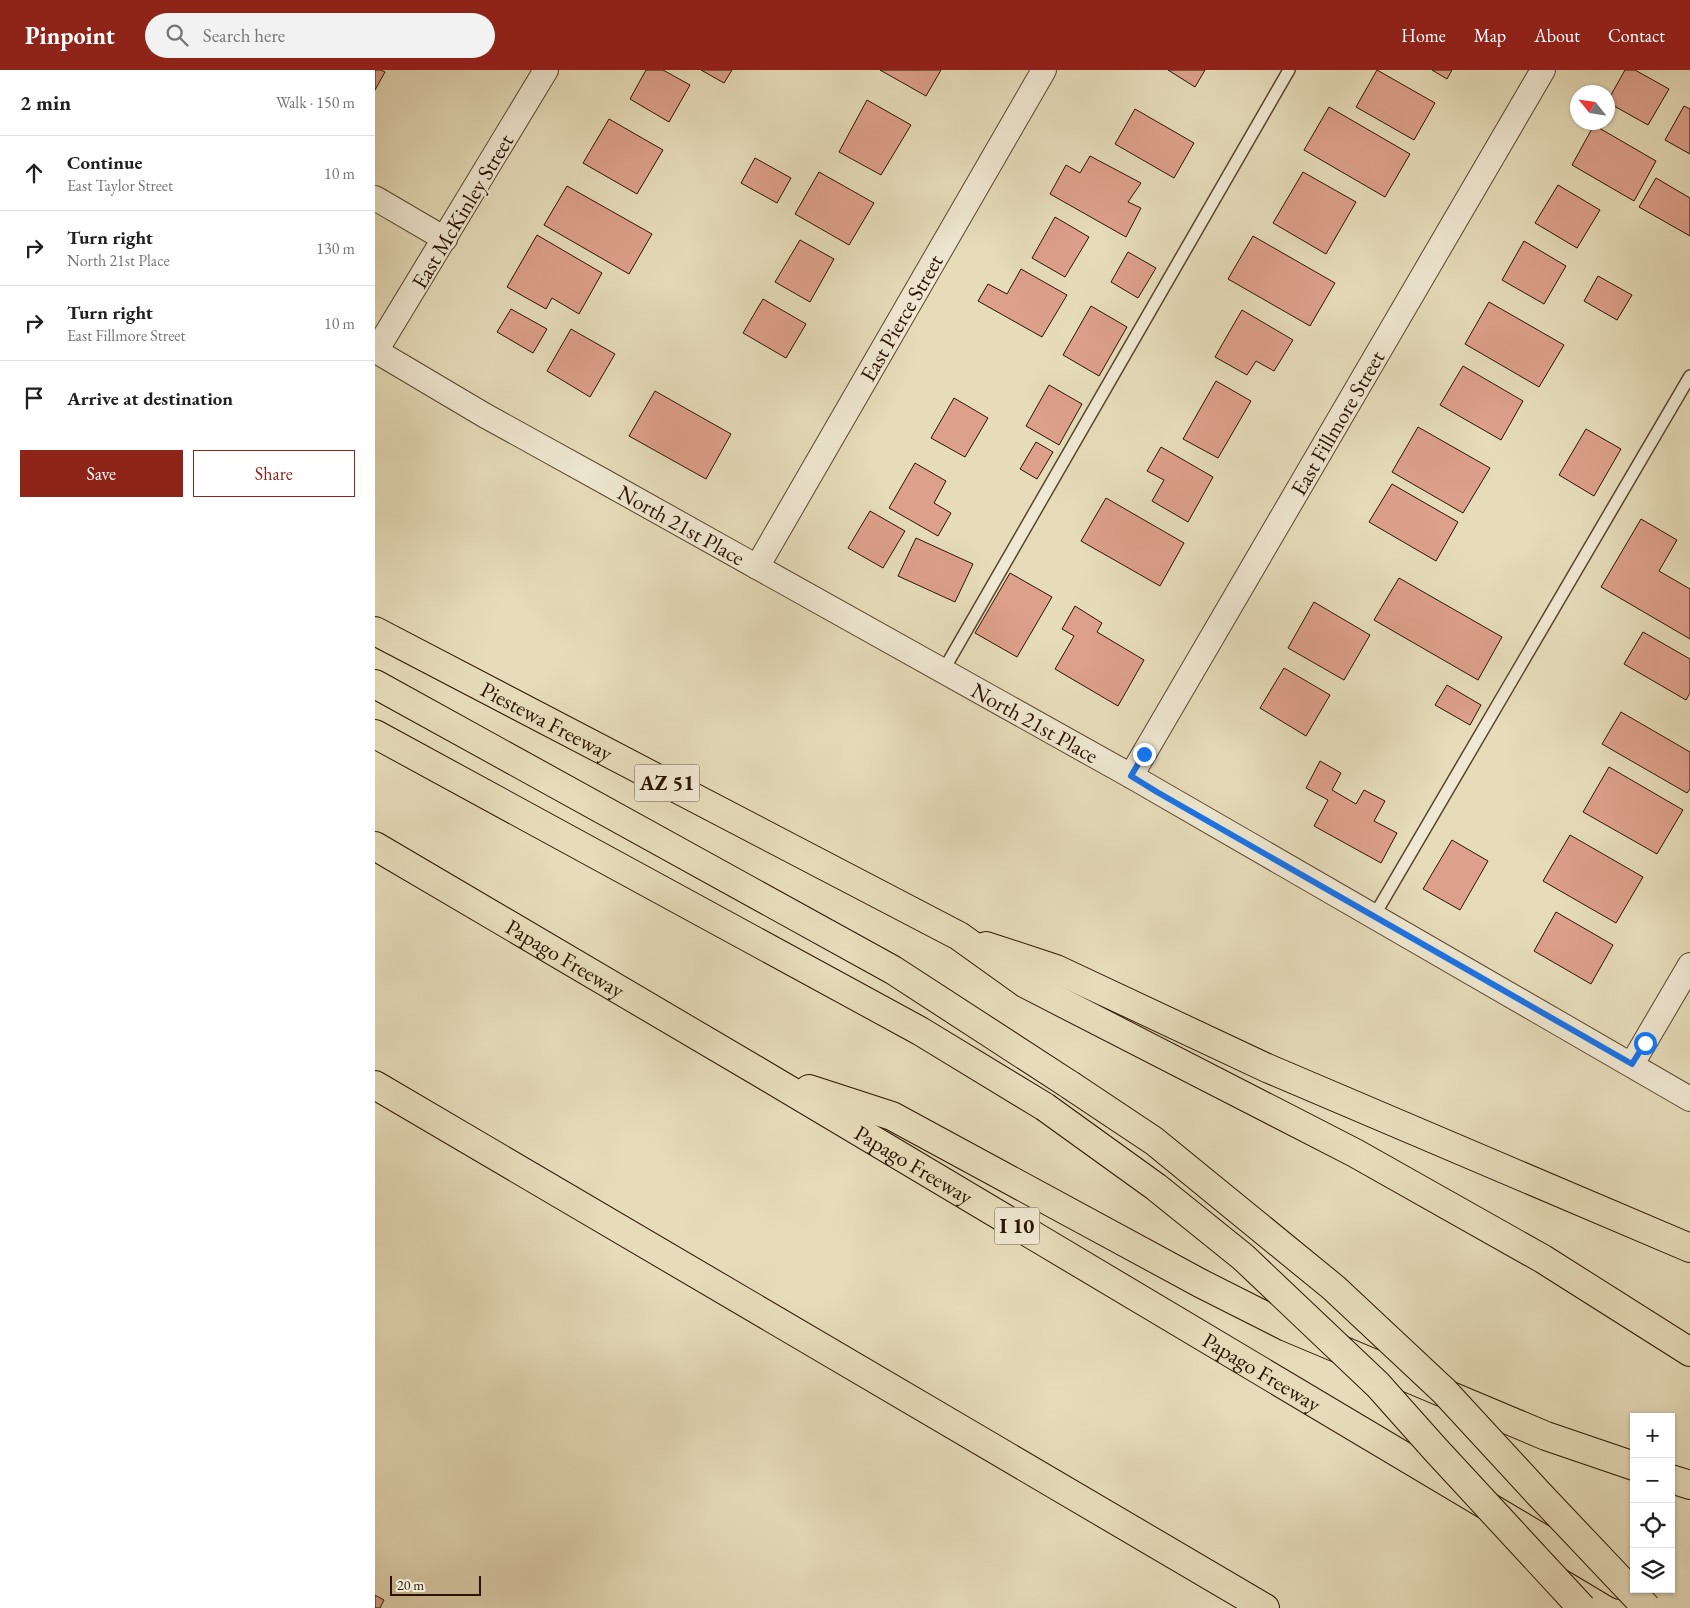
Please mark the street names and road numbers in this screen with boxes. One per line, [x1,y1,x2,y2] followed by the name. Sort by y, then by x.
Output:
[405,128,520,294] street label: East McKinley Street
[853,249,950,387] street label: East Pierce Street
[1284,345,1391,501] street label: East Fillmore Street
[613,478,750,572] street label: North 21st Place
[476,675,618,768] street label: Piestewa Freeway
[966,676,1104,770] street label: North 21st Place
[635,764,699,801] road number: AZ 51
[501,912,630,1005] street label: Papago Freeway
[849,1118,979,1211] street label: Papago Freeway
[995,1208,1039,1244] road number: I 10
[1197,1326,1327,1419] street label: Papago Freeway

